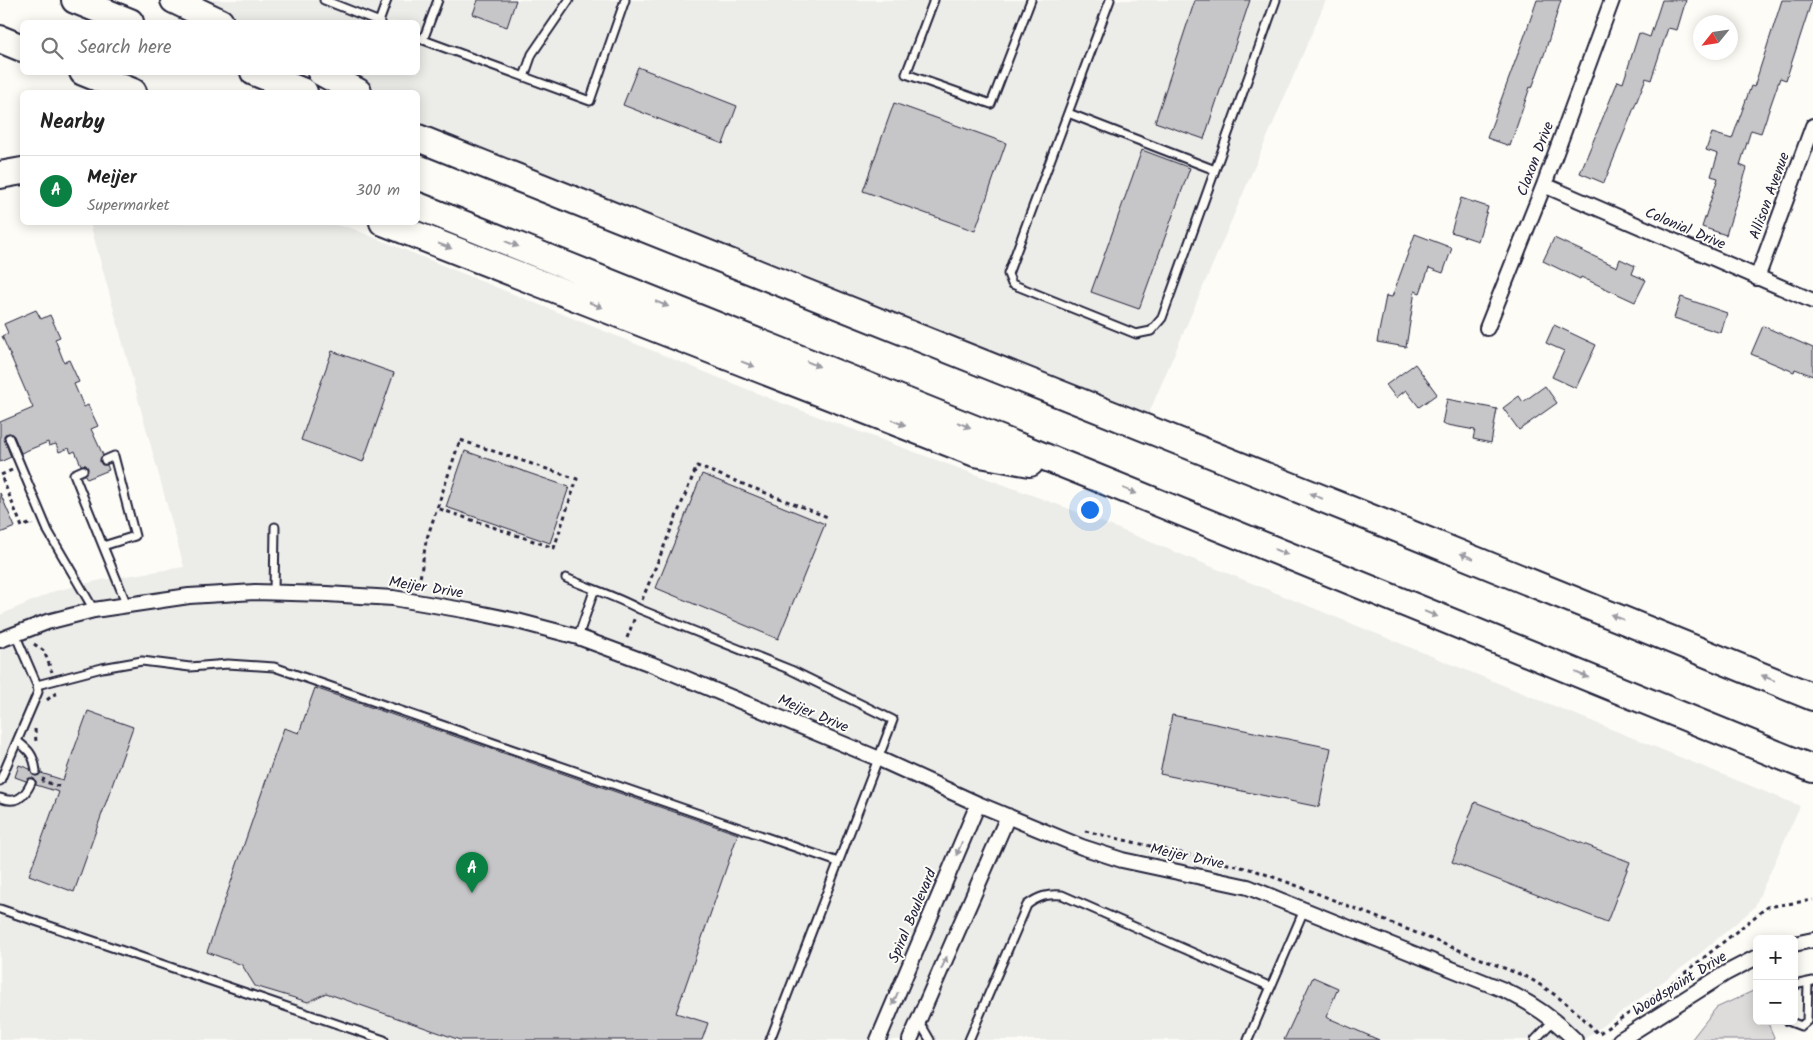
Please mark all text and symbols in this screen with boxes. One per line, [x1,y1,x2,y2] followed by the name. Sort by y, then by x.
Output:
[1693,15,1738,60] north arrow
[20,20,420,75] search box
[78,33,172,63] text: Search here
[38,34,66,62] icon: search
[40,106,105,139] text: Nearby
[1511,118,1561,200] street label: Claxon Drive
[1743,149,1797,243] street label: Allison Avenue
[87,163,137,193] text: Meijer
[51,178,61,203] text: A
[356,178,400,203] text: 300 m
[87,193,170,218] text: Supermarket
[1641,201,1729,257] street label: Colonial Drive
[504,240,519,248] one-way arrow
[438,242,453,250] one-way arrow
[589,301,604,309] one-way arrow
[655,301,670,308] one-way arrow
[740,360,755,368] one-way arrow
[806,360,821,368] one-way arrow
[892,419,907,427] one-way arrow
[957,421,971,429] one-way arrow
[1123,487,1138,495] one-way arrow
[1308,492,1323,500] one-way arrow
[1077,497,1103,523] your location
[1274,549,1288,557] one-way arrow
[1460,552,1474,560] one-way arrow
[387,570,465,606] street label: Meijer Drive
[1424,610,1438,618] one-way arrow
[1610,613,1625,620] one-way arrow
[1575,671,1590,679] one-way arrow
[1761,674,1775,682] one-way arrow
[774,688,852,740] street label: Meijer Drive
[1148,837,1226,877] street label: Meijer Drive
[954,842,962,856] one-way arrow
[456,852,488,893] pin: A
[882,865,944,967] street label: Spiral Boulevard
[1753,935,1798,1025] map controls
[1753,935,1798,980] button: +
[1628,945,1732,1023] street label: Woodspoint Drive
[940,956,948,970] one-way arrow
[1753,980,1798,1025] button: −
[891,992,899,1006] one-way arrow

